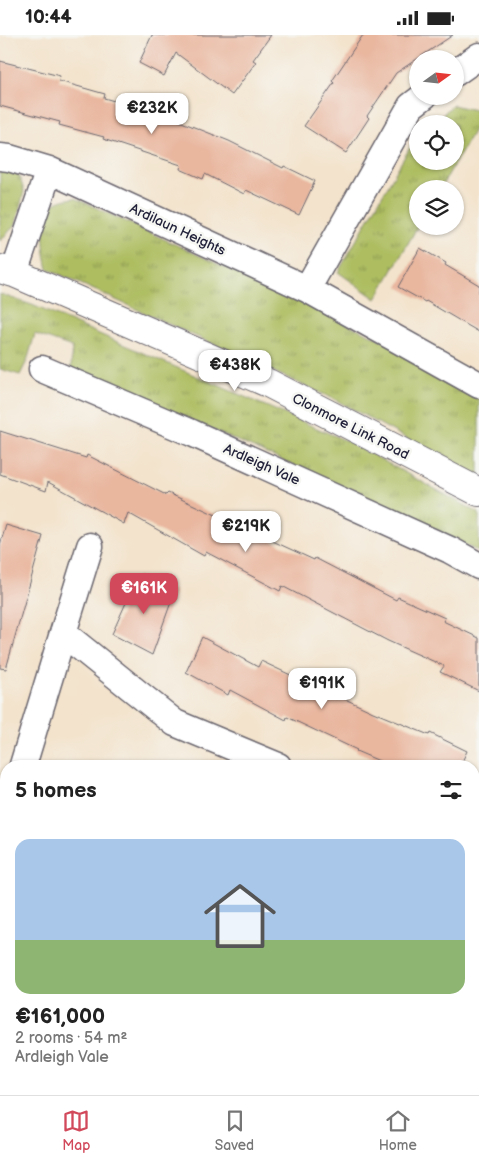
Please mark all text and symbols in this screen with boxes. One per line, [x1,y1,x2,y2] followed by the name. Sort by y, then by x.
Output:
[25,6,72,29] text: 10:44
[409,50,464,105] north arrow
[409,50,464,235] map controls
[117,93,187,135] pin: €232K
[126,99,178,118] text: €232K
[409,115,464,170] button: locate
[409,180,464,235] button: layers
[127,200,228,259] street label: Ardilaun Heights
[200,349,270,392] pin: €438K
[209,356,261,375] text: €438K
[289,390,412,463] street label: Clonmore Link Road
[221,440,303,489] street label: Ardleigh Vale
[211,511,281,553] pin: €219K
[222,517,270,536] text: €219K
[109,573,179,615] pin: €161K
[121,579,167,598] text: €161K
[287,667,357,710] pin: €191K
[299,674,345,693] text: €191K
[437,776,465,804] icon: filters
[15,778,97,803] text: 5 homes
[195,871,285,961] icon: home
[15,1004,105,1029] text: €161,000
[15,1029,127,1048] text: 2 rooms · 54 m²
[15,1048,109,1067] text: Ardleigh Vale
[62,1107,90,1154] tab: Map
[215,1107,254,1154] tab: Saved
[379,1107,417,1154] tab: Home

